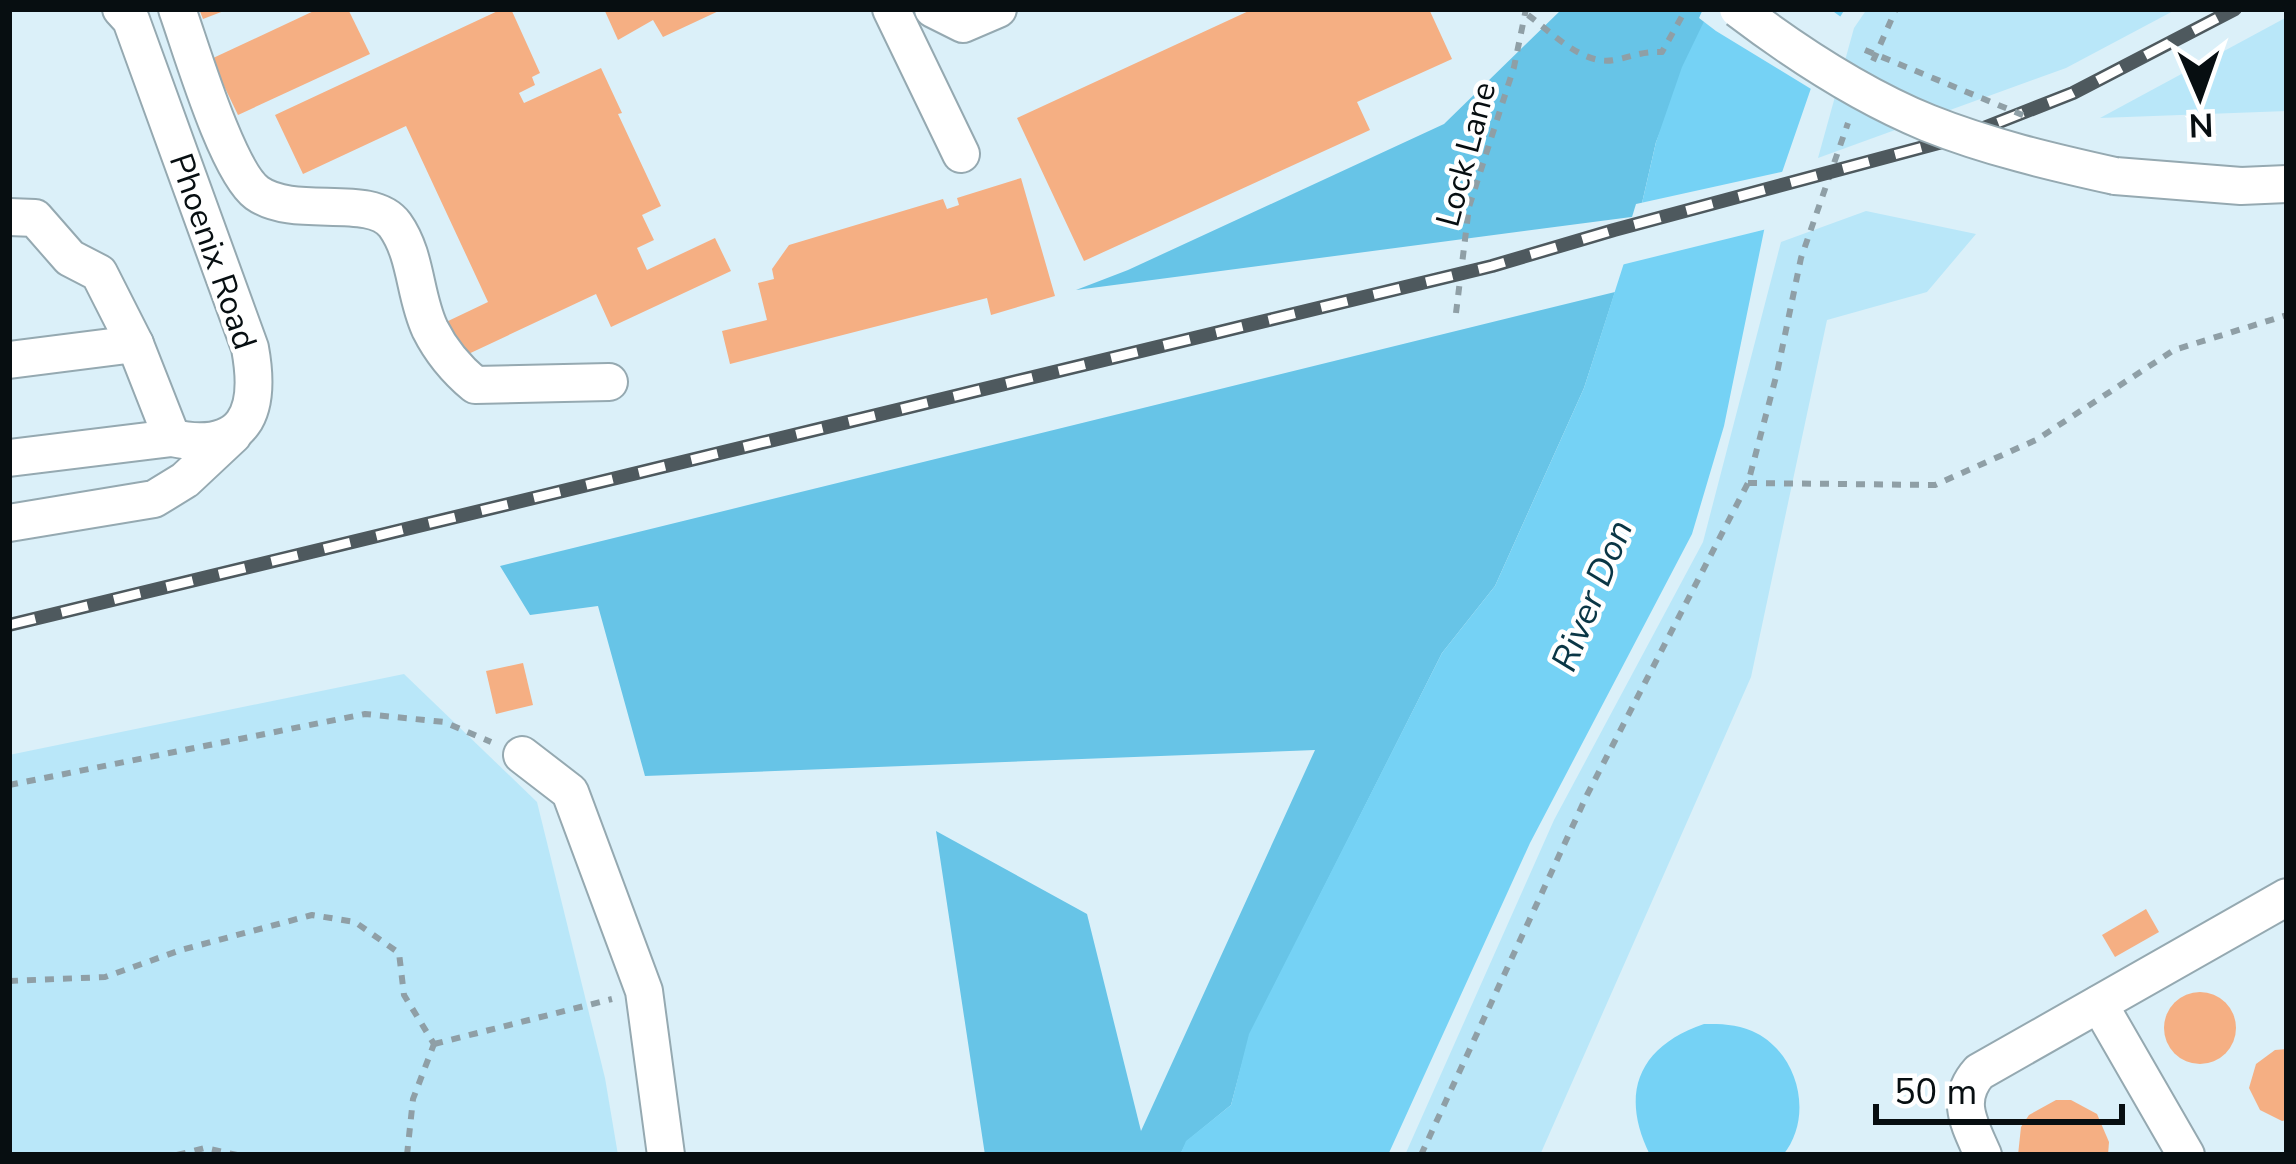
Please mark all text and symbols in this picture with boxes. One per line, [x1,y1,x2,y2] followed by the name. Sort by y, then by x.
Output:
[2140,36,2260,156] north arrow
[1426,77,1507,232] street label: Lock Lane
[2188,102,2214,147] text: N
[158,147,267,356] street label: Phoenix Road
[1540,513,1645,679] water label: River Don
[1876,1050,2122,1124] scale bar
[1894,1068,1977,1117] text: 50 m

